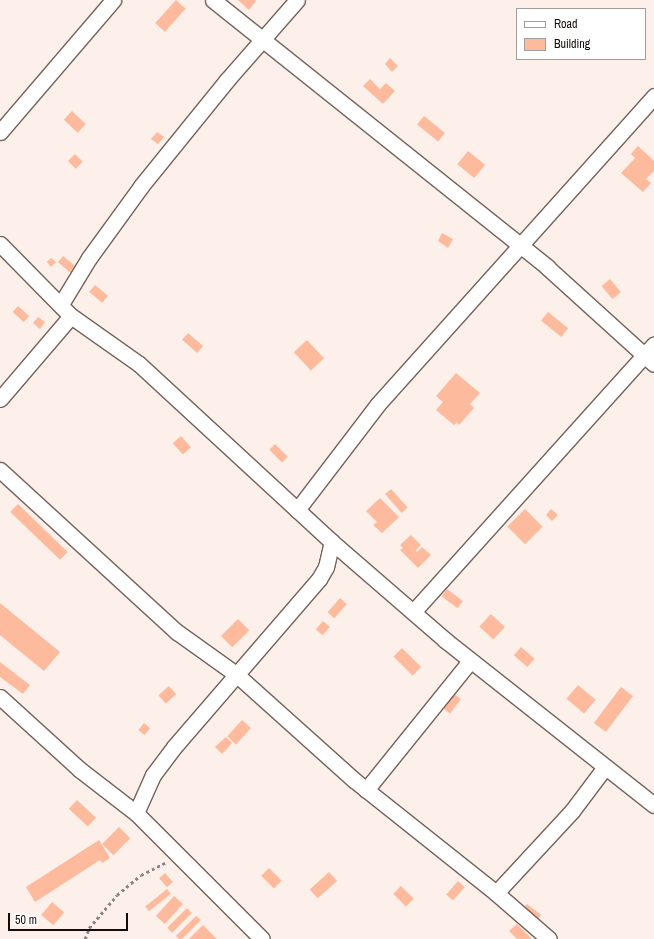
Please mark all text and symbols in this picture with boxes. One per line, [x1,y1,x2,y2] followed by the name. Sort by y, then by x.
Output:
[516,8,646,60] legend
[554,16,578,32] text: Road
[554,36,590,52] text: Building
[10,905,130,931] scale bar
[15,912,37,928] text: 50 m

